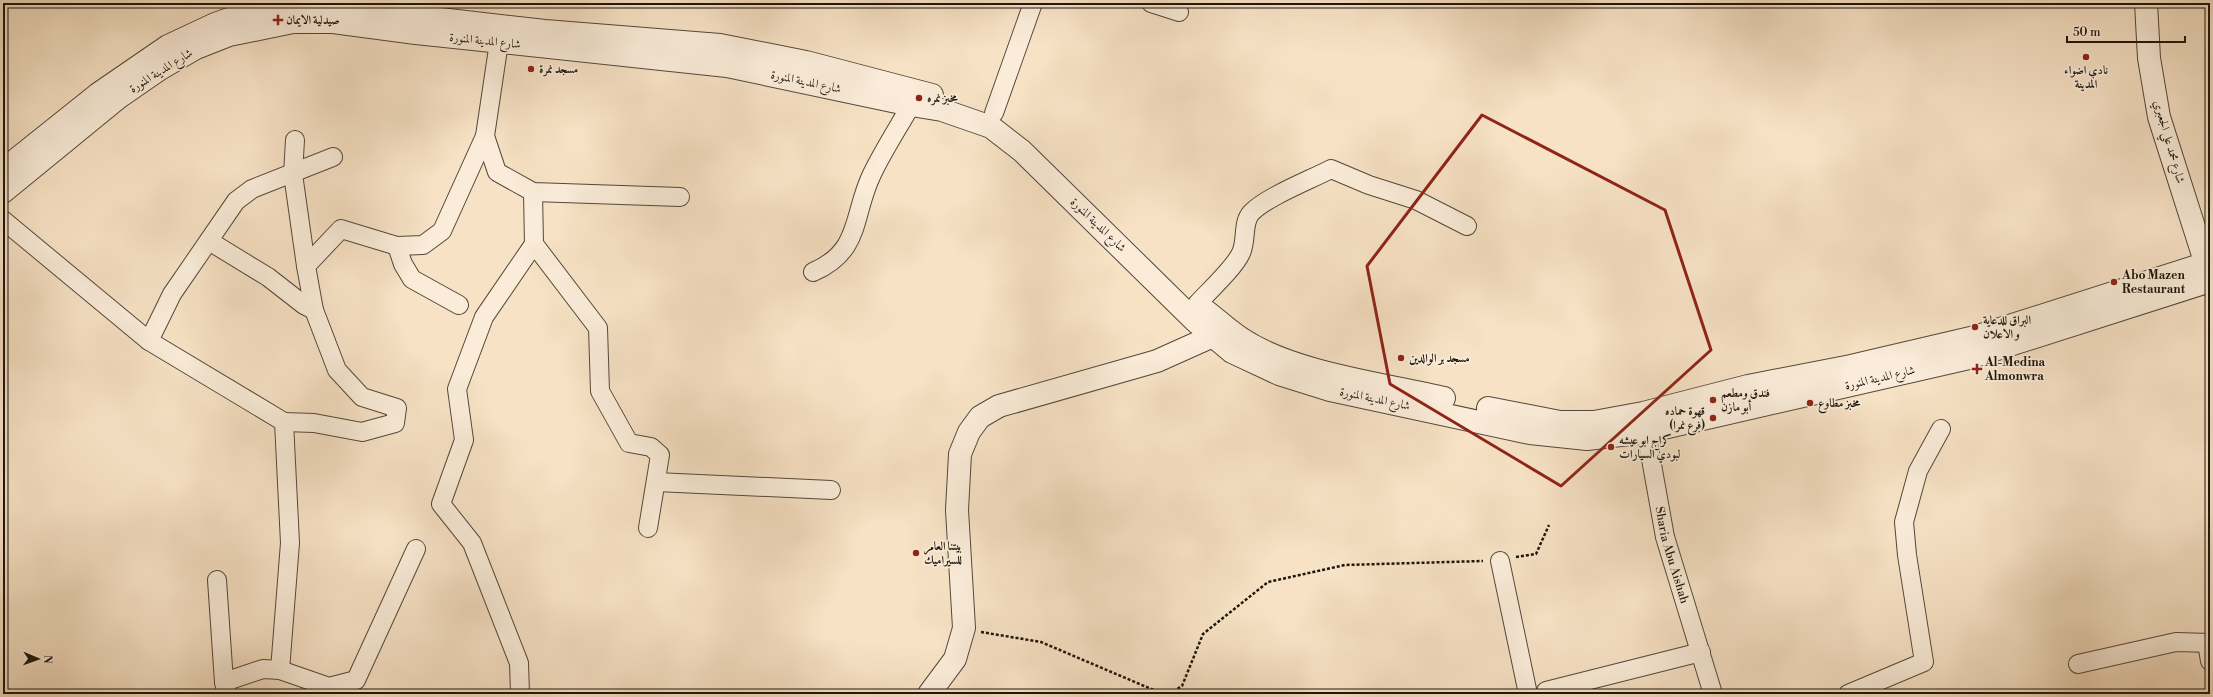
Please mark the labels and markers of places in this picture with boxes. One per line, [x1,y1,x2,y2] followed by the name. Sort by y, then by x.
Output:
[286,13,340,28] place label: صيدلية الايمان
[273,15,283,25] marker: صيدلية الايمان
[2081,52,2091,62] marker: نادي اضواء المدينة
[539,62,579,77] place label: مسجد نمرة
[2064,63,2108,92] place label: نادي اضواء المدينة
[526,64,536,74] marker: مسجد نمرة
[927,91,958,106] place label: مخبز نمره
[914,93,924,103] marker: مخبز نمره
[2121,268,2186,297] place label: Abo Mazen Restaurant
[2109,277,2119,287] marker: Abo Mazen Restaurant
[1983,313,2031,342] place label: البراق للدعاية و الاعلان
[1970,322,1980,332] marker: البراق للدعاية و الاعلان
[1409,351,1470,366] place label: مسجد بر الوالدين
[1396,353,1406,363] marker: مسجد بر الوالدين
[1984,355,2046,384] place label: Al-Medina Almonwra
[1972,364,1982,374] marker: Al-Medina Almonwra
[1721,386,1770,415] place label: فندق ومطعم أبو مازن
[1708,395,1718,405] marker: فندق ومطعم أبو مازن
[1818,396,1861,414] place label: مخبز مطاوع
[1805,398,1815,408] marker: مخبز مطاوع
[1665,404,1705,436] place label: قهوة حماده (فرع نمرا)
[1708,413,1718,423] marker: قهوة حماده (فرع نمرا)
[1619,433,1680,464] place label: كراج ابو عيشه لبودي السيارات
[1606,442,1616,452] marker: كراج ابو عيشه لبودي السيارات
[924,539,962,568] place label: بيتنا العامر للسيراميك
[911,548,921,558] marker: بيتنا العامر للسيراميك

